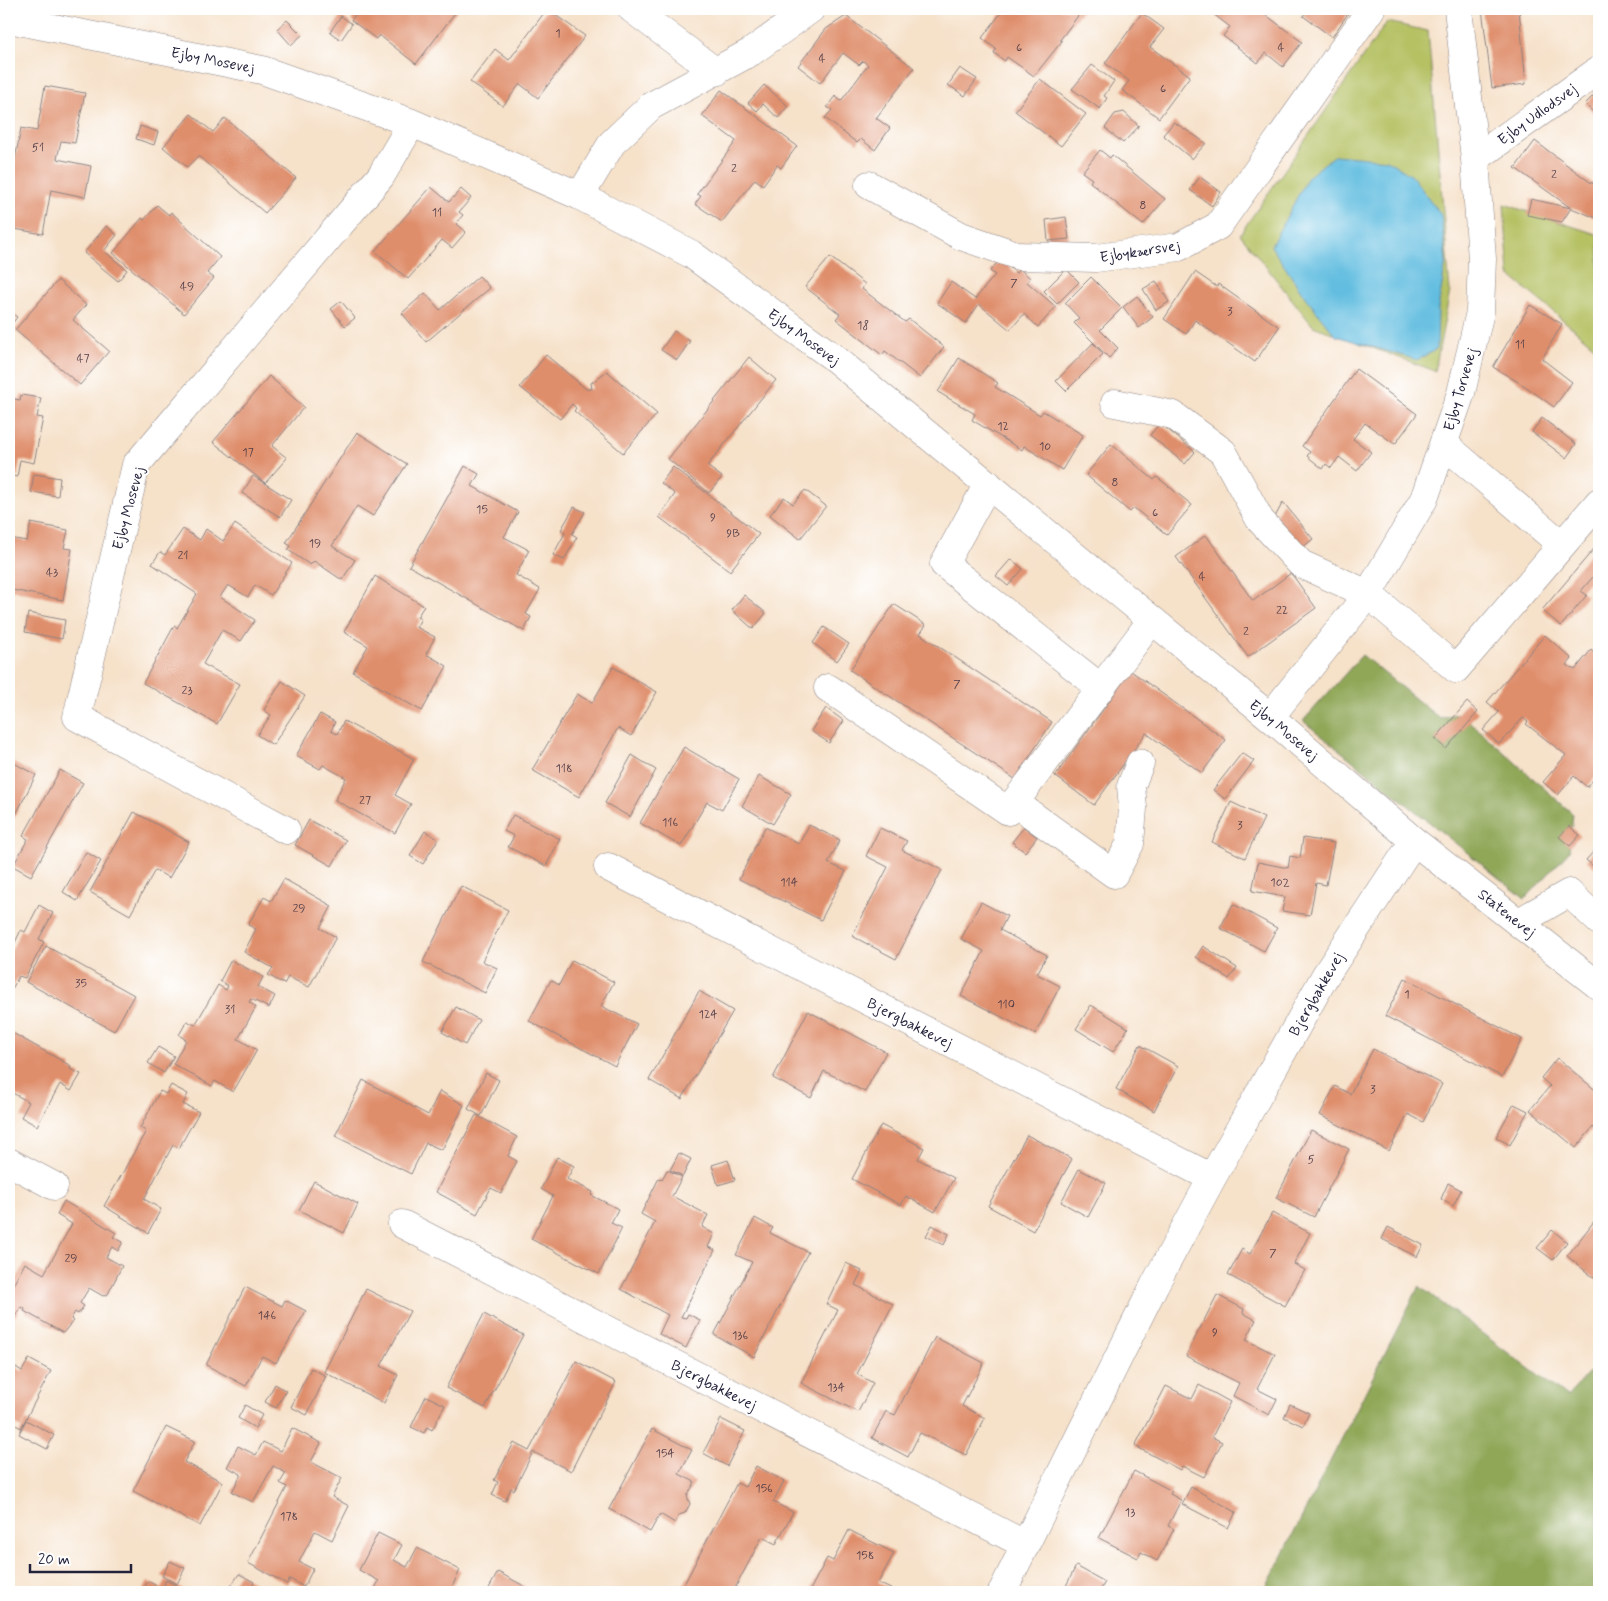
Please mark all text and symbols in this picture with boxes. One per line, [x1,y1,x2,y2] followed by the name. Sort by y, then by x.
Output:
[555,26,561,42] house number: 1
[1016,40,1022,56] house number: 6
[1278,40,1285,56] house number: 4
[169,43,256,79] street label: Ejby Mosevej
[819,51,826,67] house number: 4
[1494,79,1581,150] street label: Ejby Udlodsvej
[1160,81,1166,97] house number: 6
[32,140,44,156] house number: 51
[731,161,737,177] house number: 2
[1551,167,1557,183] house number: 2
[1140,198,1146,214] house number: 8
[432,205,442,221] house number: 11
[1099,236,1182,268] street label: Ejbykærsvej
[1010,276,1018,292] house number: 7
[180,279,194,295] house number: 49
[1227,304,1233,320] house number: 3
[763,305,844,371] street label: Ejby Mosevej
[857,318,869,334] house number: 18
[1515,337,1525,353] house number: 11
[1439,345,1482,433] street label: Ejby Torvevej
[76,351,90,367] house number: 47
[997,419,1009,435] house number: 12
[1039,439,1051,455] house number: 10
[242,445,254,461] house number: 17
[108,465,150,552] street label: Ejby Mosevej
[1112,475,1118,491] house number: 8
[476,502,488,518] house number: 15
[1152,505,1158,521] house number: 6
[710,510,716,526] house number: 9
[726,526,740,542] house number: 9B
[309,536,321,552] house number: 19
[177,548,189,564] house number: 21
[46,565,58,581] house number: 43
[1199,569,1206,585] house number: 4
[1276,603,1288,619] house number: 22
[1243,624,1249,640] house number: 2
[953,677,961,693] house number: 7
[182,683,192,699] house number: 23
[1244,696,1322,766] street label: Ejby Mosevej
[555,761,573,777] house number: 118
[359,793,371,809] house number: 27
[662,815,678,831] house number: 116
[1237,818,1243,834] house number: 3
[780,875,798,891] house number: 114
[1270,875,1290,891] house number: 102
[1473,885,1539,943] street label: Statenevej
[292,901,306,917] house number: 29
[1285,949,1349,1040] street label: Bjergbakkevej
[75,976,87,992] house number: 35
[1404,987,1410,1003] house number: 1
[863,994,956,1054] street label: Bjergbakkevej
[997,997,1015,1013] house number: 110
[225,1002,235,1018] house number: 31
[699,1007,717,1023] house number: 124
[1370,1082,1376,1098] house number: 3
[1307,1152,1315,1168] house number: 5
[1269,1246,1277,1262] house number: 7
[64,1251,78,1267] house number: 29
[258,1308,276,1324] house number: 146
[1212,1325,1218,1341] house number: 9
[732,1328,748,1344] house number: 136
[667,1356,760,1416] street label: Bjergbakkevej
[827,1380,845,1396] house number: 134
[656,1446,674,1462] house number: 154
[755,1481,773,1497] house number: 156
[1125,1505,1135,1521] house number: 13
[280,1509,298,1525] house number: 178
[30,1541,131,1573] scale bar
[856,1548,874,1564] house number: 158
[38,1550,70,1570] text: 20 m

